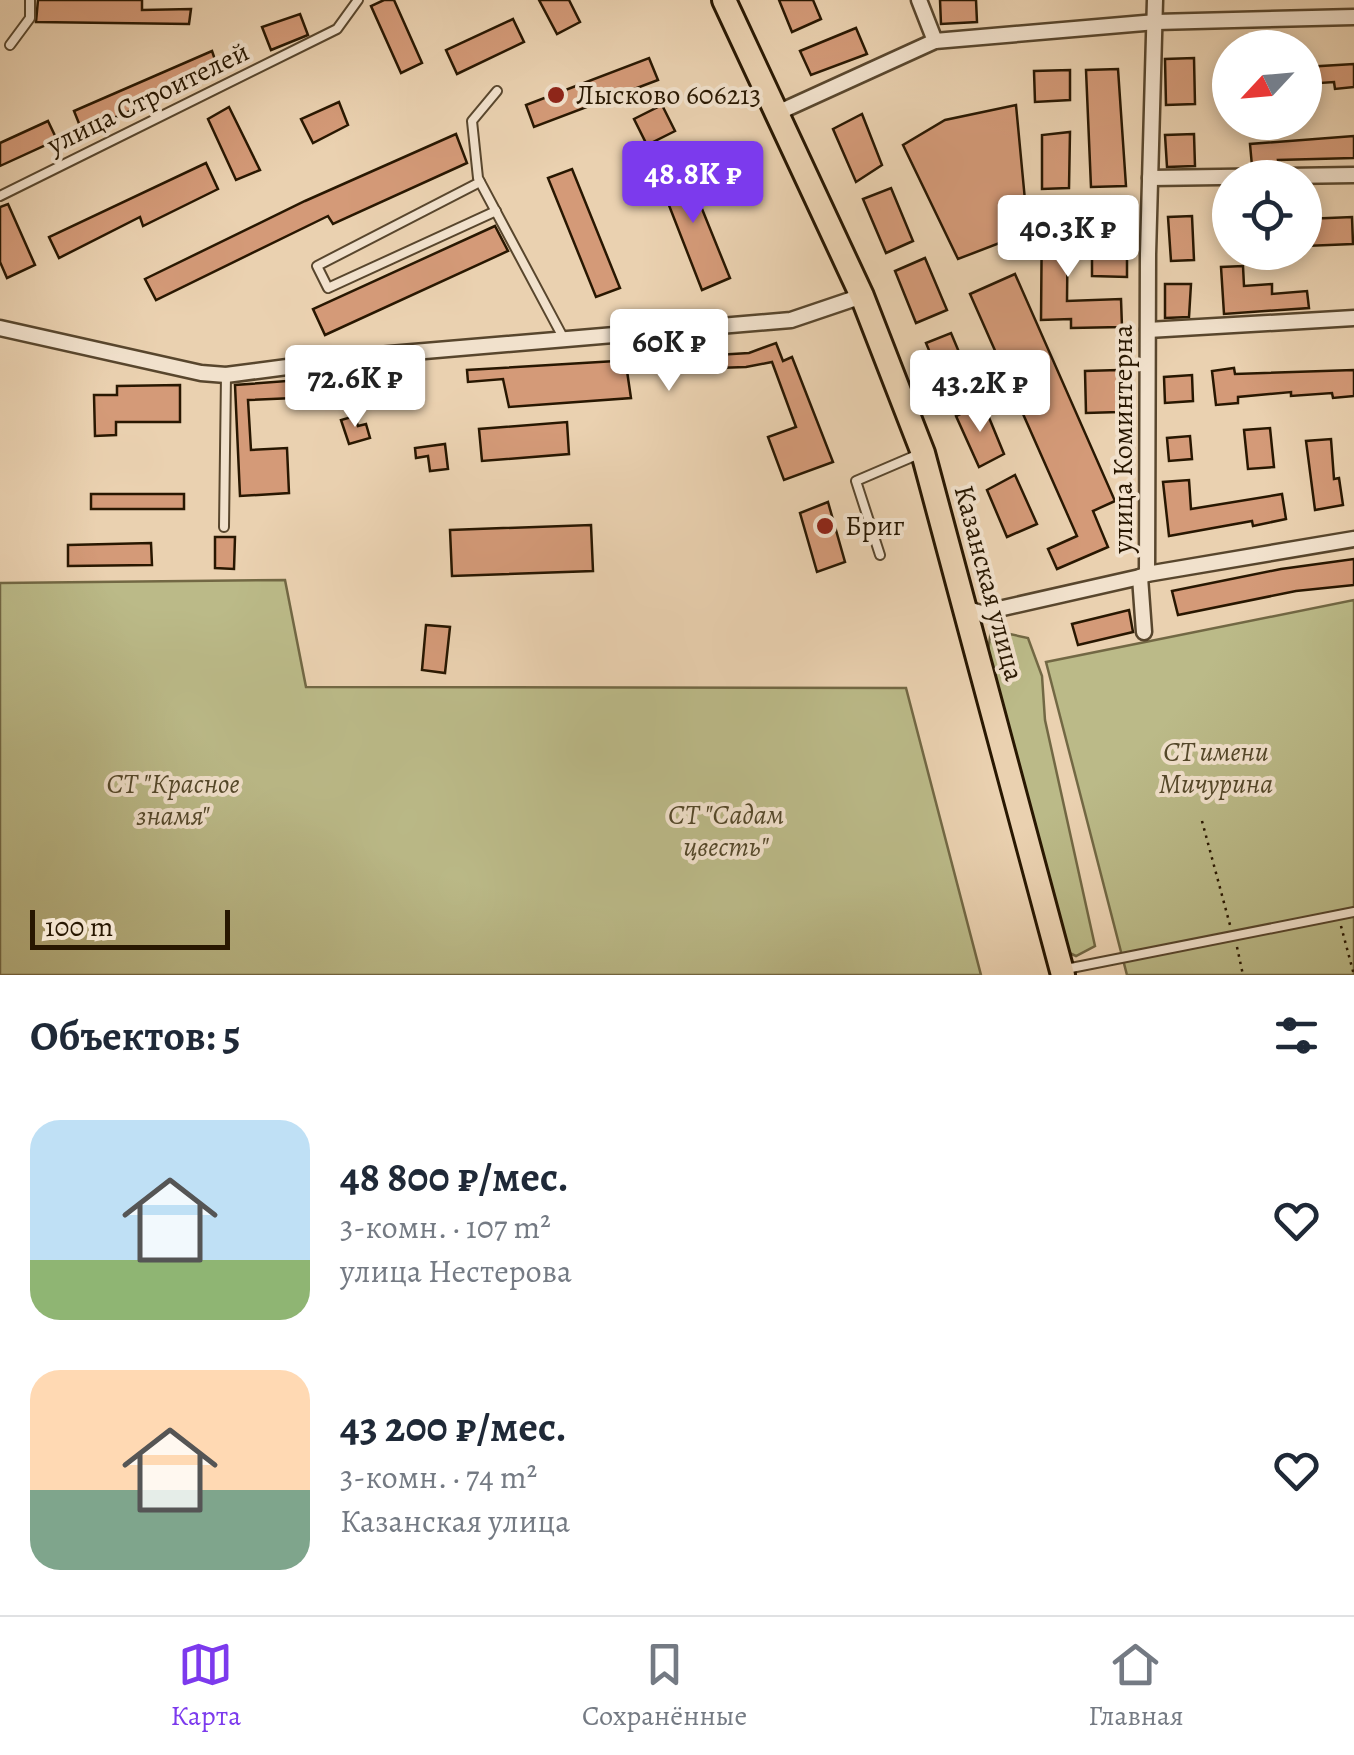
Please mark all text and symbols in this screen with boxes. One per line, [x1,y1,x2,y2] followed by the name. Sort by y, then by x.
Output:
[1212,30,1322,140] north arrow
[1212,30,1322,270] map controls
[40,33,255,164] street label: улица Строителей
[576,76,761,114] place label: Лысково 606213
[545,84,567,106] marker: Лысково 606213
[601,141,785,226] pin: 48.8K ₽
[644,151,742,195] text: 48.8K ₽
[1212,160,1322,270] button: locate
[976,195,1160,280] pin: 40.3K ₽
[1020,205,1116,249] text: 40.3K ₽
[599,309,739,394] pin: 60K ₽
[632,319,706,363] text: 60K ₽
[1104,325,1142,554] street label: улица Коминтерна
[263,345,447,430] pin: 72.6K ₽
[888,350,1072,435] pin: 43.2K ₽
[307,355,403,399] text: 72.6K ₽
[932,360,1028,404] text: 43.2K ₽
[945,481,1033,685] street label: Казанская улица
[845,507,905,545] place label: Бриг
[814,515,836,537] marker: Бриг
[1159,733,1273,803] park label: СТ имени Мичурина
[106,765,240,835] park label: СТ "Красное знамя"
[668,796,784,866] park label: СТ "Садам цвесть"
[30,905,230,950] scale bar
[45,908,113,946] text: 100 m
[30,1007,241,1064] text: Объектов: 5
[1269,1008,1324,1063] icon: filters
[340,1148,569,1205] text: 48 800 ₽/мес.
[110,1160,230,1280] icon: home
[1269,1193,1324,1248] icon: heart
[340,1205,551,1249] text: 3-комн. · 107 m²
[340,1249,572,1293] text: улица Нестерова
[340,1398,567,1455] text: 43 200 ₽/мес.
[110,1410,230,1530] icon: home
[1269,1443,1324,1498] icon: heart
[340,1455,537,1499] text: 3-комн. · 74 m²
[340,1499,570,1543] text: Казанская улица
[171,1637,241,1735] tab: Карта
[582,1637,747,1735] tab: Сохранённые
[1088,1637,1183,1735] tab: Главная

